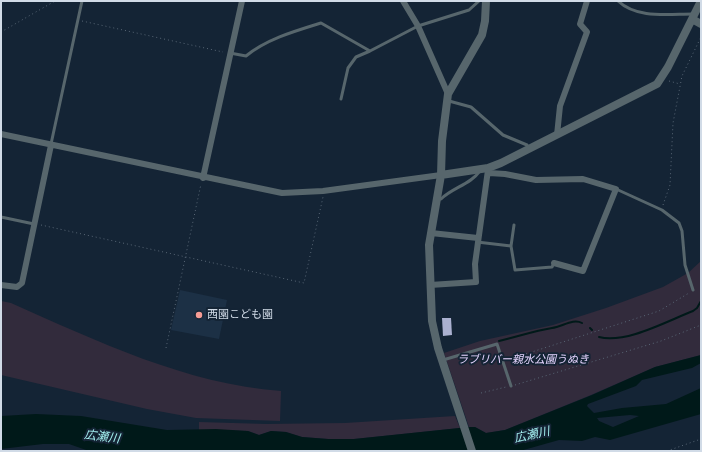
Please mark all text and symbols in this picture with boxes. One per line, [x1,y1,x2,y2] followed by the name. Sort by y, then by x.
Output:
[207,308,273,322] place label: 西園こども園
[194,310,204,320] marker: 西園こども園
[457,353,589,367] park label: ラブリバー親水公園うぬき
[513,424,551,446] water label: 広瀬川
[83,428,121,446] water label: 広瀬川

